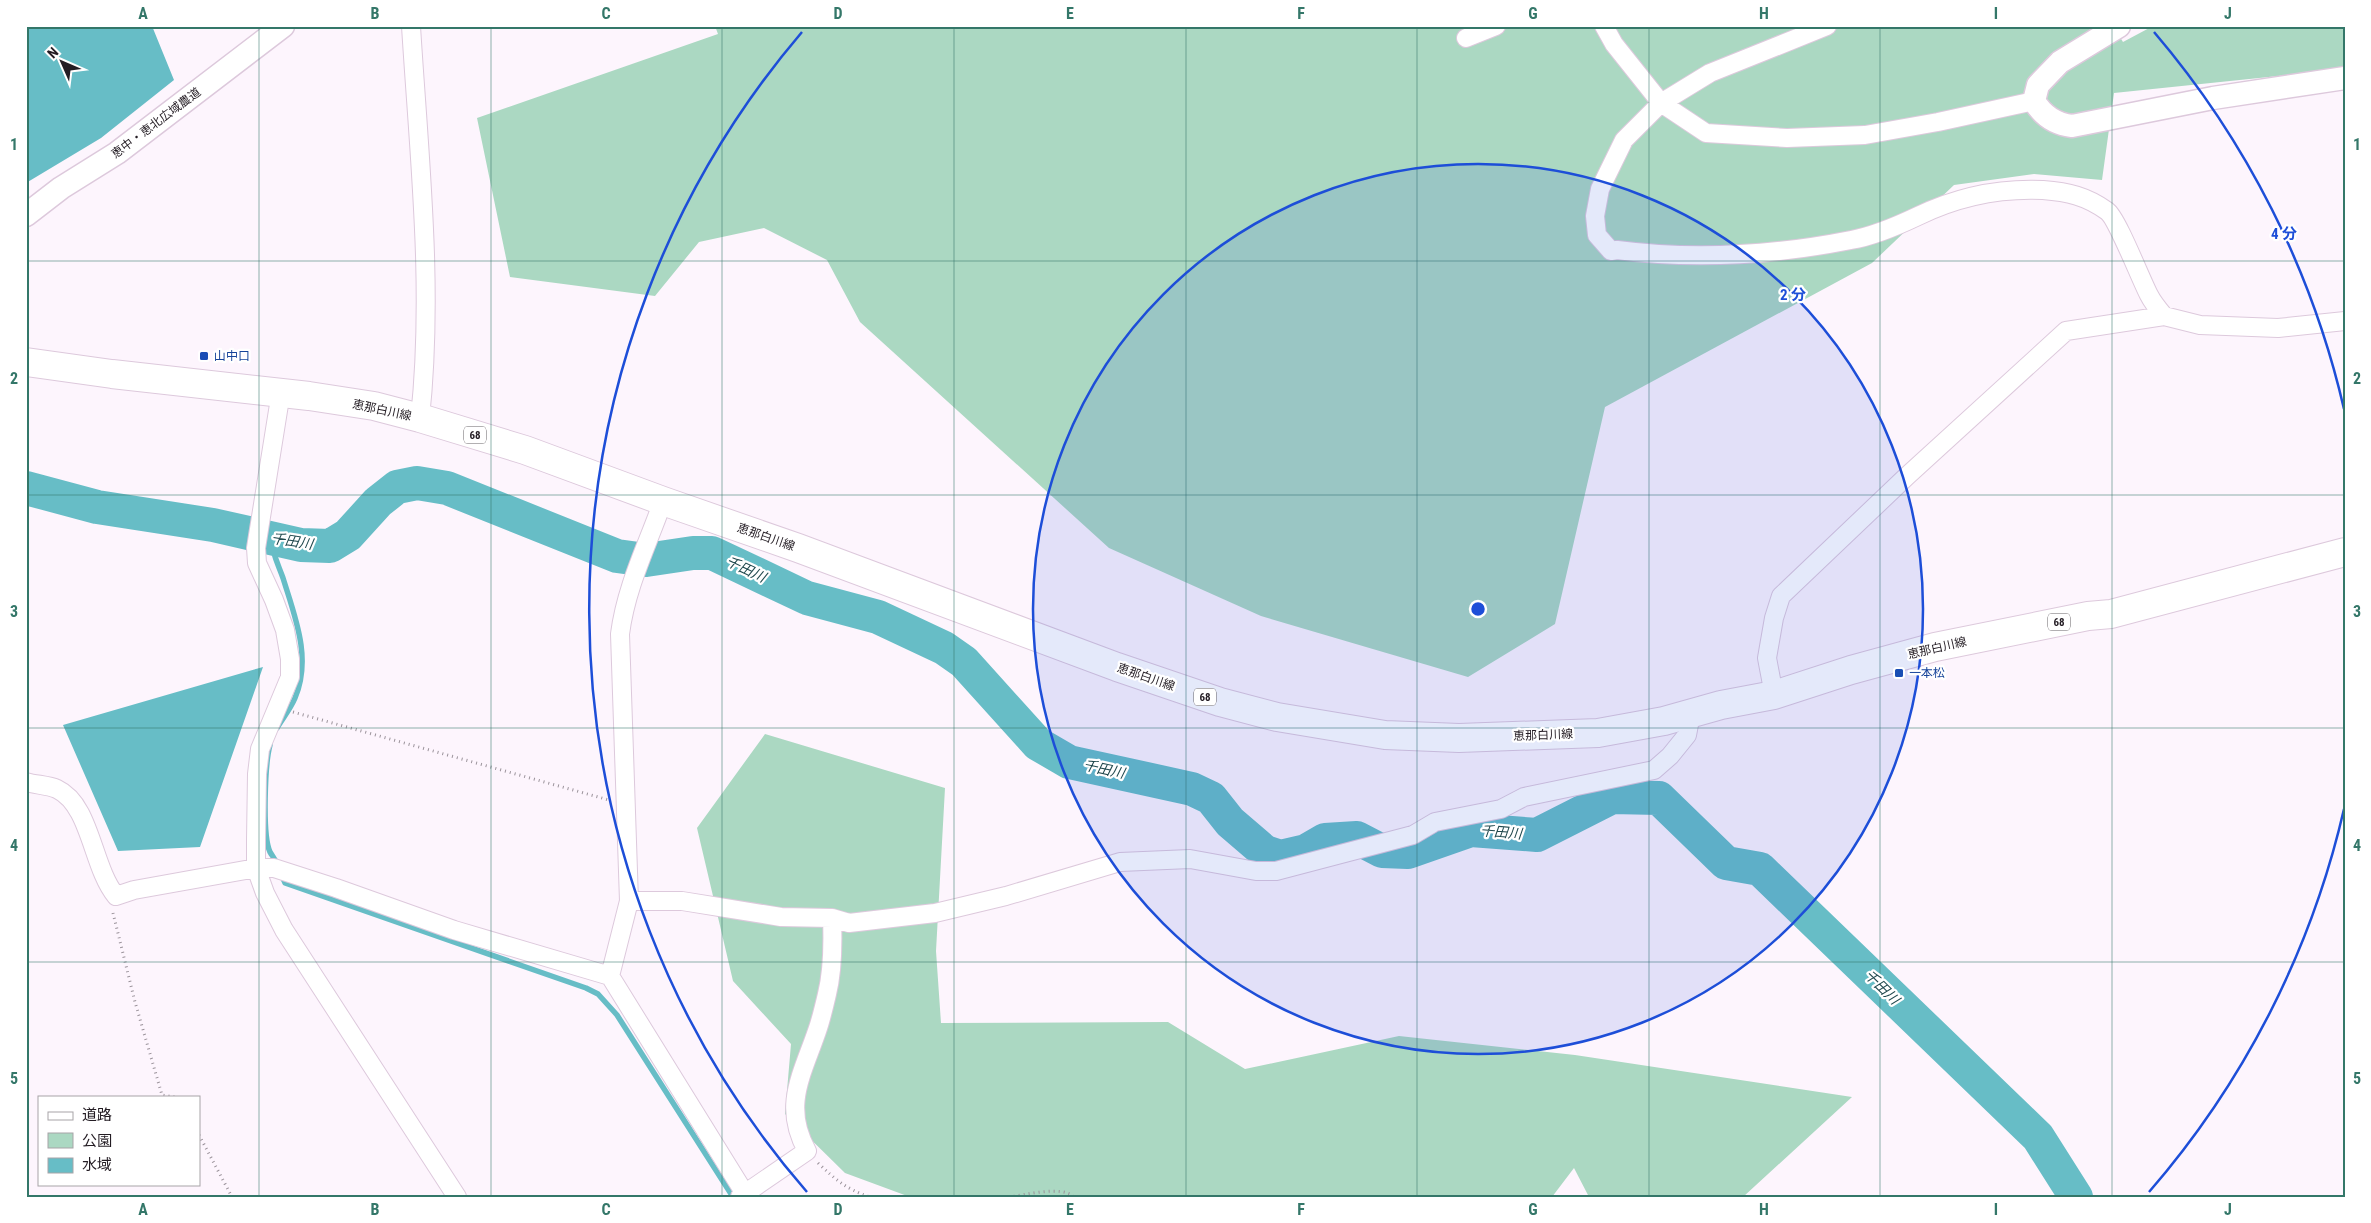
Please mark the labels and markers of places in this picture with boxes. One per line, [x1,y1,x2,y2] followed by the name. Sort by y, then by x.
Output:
[214,349,250,363] place label: 山中口
[198,350,210,362] marker: 山中口
[1469,600,1487,618] centre of rings
[1909,666,1945,680] place label: 一本松
[1893,667,1905,679] marker: 一本松

